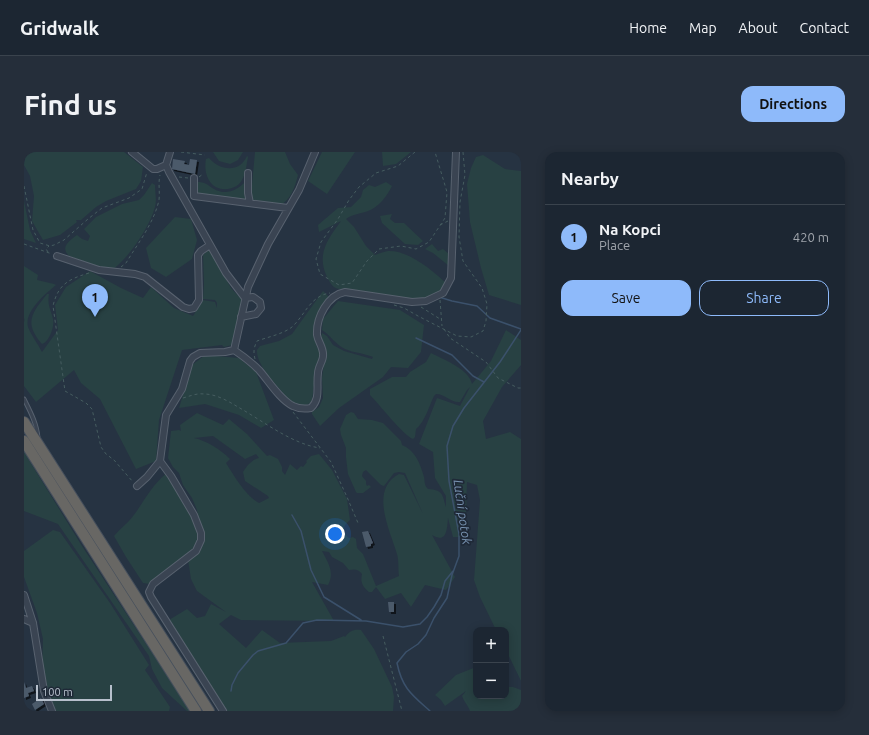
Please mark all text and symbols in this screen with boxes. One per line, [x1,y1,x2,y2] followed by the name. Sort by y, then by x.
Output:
[20,17,99,39] text: Gridwalk
[629,20,667,36] text: Home
[689,20,717,36] text: Map
[739,20,778,36] text: About
[800,20,849,36] text: Contact
[741,86,845,122] button: Directions
[24,89,117,120] text: Find us
[561,169,619,188] text: Nearby
[599,221,661,238] text: Na Kopci
[570,230,578,244] text: 1
[793,230,829,244] text: 420 m
[599,238,630,252] text: Place
[561,280,691,316] button: Save
[699,280,829,316] button: Share
[82,284,108,317] pin: 1
[452,479,475,546] water label: Luční potok
[325,524,345,544] your location
[473,627,509,699] map controls
[473,627,509,663] button: +
[473,663,509,699] button: −
[36,683,112,702] scale bar
[42,686,73,698] text: 100 m

